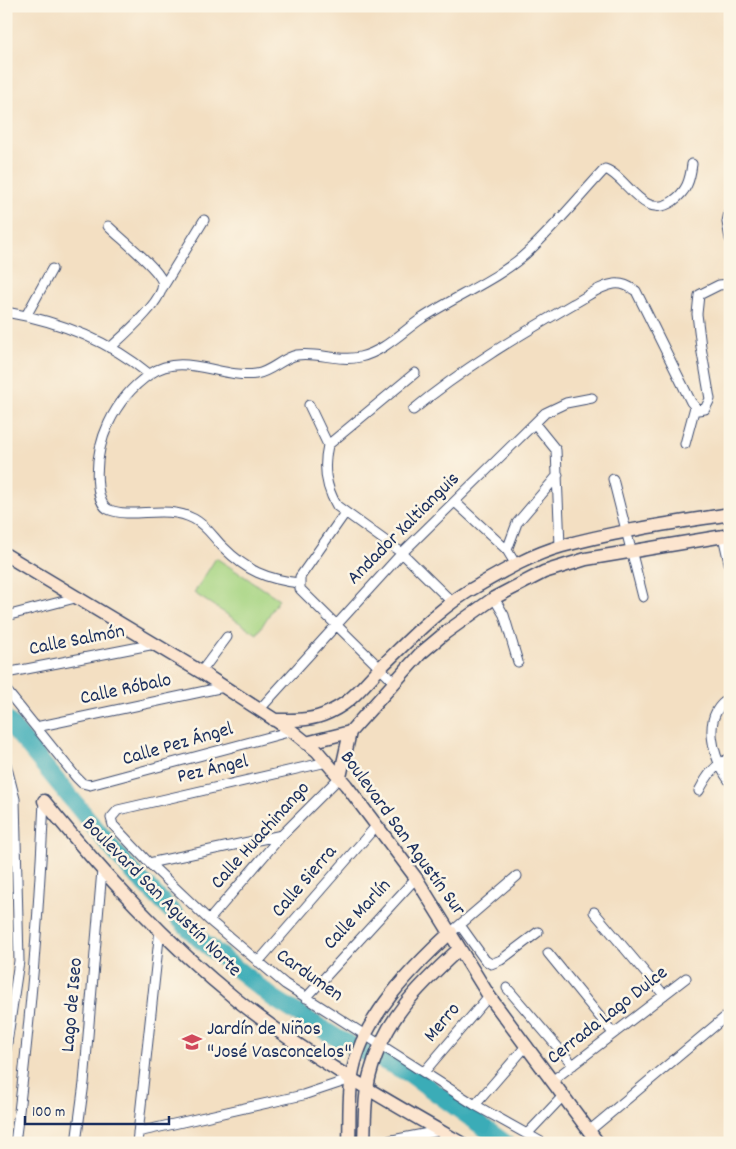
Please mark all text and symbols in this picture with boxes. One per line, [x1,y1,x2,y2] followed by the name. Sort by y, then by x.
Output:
[341,466,467,592] street label: Andador Xaltianguis
[27,618,127,664] street label: Calle Salmón
[78,667,174,713] street label: Calle Róbalo
[120,718,236,772] street label: Calle Pez Ángel
[332,746,472,923] street label: Boulevard San Agustín Sur
[175,750,251,790] street label: Pez Ángel
[205,776,317,896] street label: Calle Huachinango
[75,812,247,984] street label: Boulevard San Agustín Norte
[266,839,345,924] street label: Calle Sierra
[318,873,398,957] street label: Calle Marlín
[270,943,348,1009] street label: Cardumen
[55,956,91,1053] street label: Lago de Iseo
[542,960,675,1072] street label: Cerrada Lago Dulce
[418,997,468,1049] street label: Merro
[207,1016,352,1067] place label: Jardín de Niños "José Vasconcelos"
[181,1031,203,1053] school or university icon: Jardín de Niños "José Vasconcelos"
[25,1094,169,1126] scale bar
[32,1102,65,1124] text: 100 m

